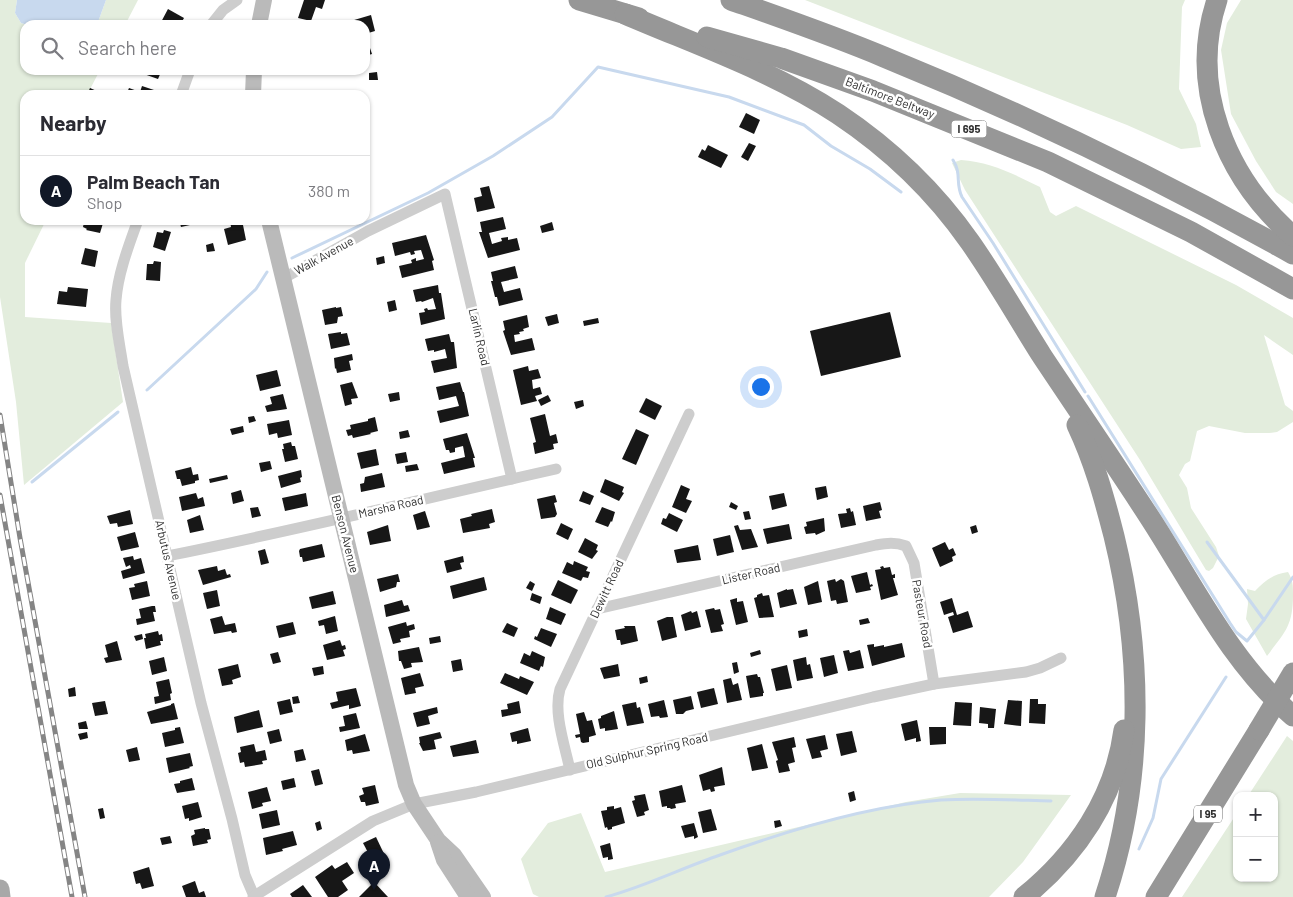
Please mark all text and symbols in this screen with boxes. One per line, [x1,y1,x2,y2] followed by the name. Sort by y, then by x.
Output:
[20,20,370,75] search box
[38,34,66,62] icon: search
[78,36,177,59] text: Search here
[844,74,937,121] street label: Baltimore Beltway
[40,110,106,135] text: Nearby
[952,120,986,138] road number: I 695
[87,170,220,193] text: Palm Beach Tan
[51,181,61,200] text: A
[308,181,350,200] text: 380 m
[87,193,122,212] text: Shop
[292,233,356,277] street label: Walk Avenue
[467,307,493,367] street label: Larlin Road
[748,374,774,400] your location
[357,492,425,520] street label: Marsha Road
[330,493,362,574] street label: Benson Avenue
[153,518,185,601] street label: Arbutus Avenue
[586,557,626,620] street label: Dewitt Road
[720,560,781,587] street label: Lister Road
[910,578,936,649] street label: Pasteur Road
[585,729,709,771] street label: Old Sulphur Spring Road
[1233,792,1278,882] map controls
[1233,792,1278,837] button: +
[1194,806,1222,822] road number: I 95
[1233,837,1278,882] button: −
[358,849,390,890] pin: A

